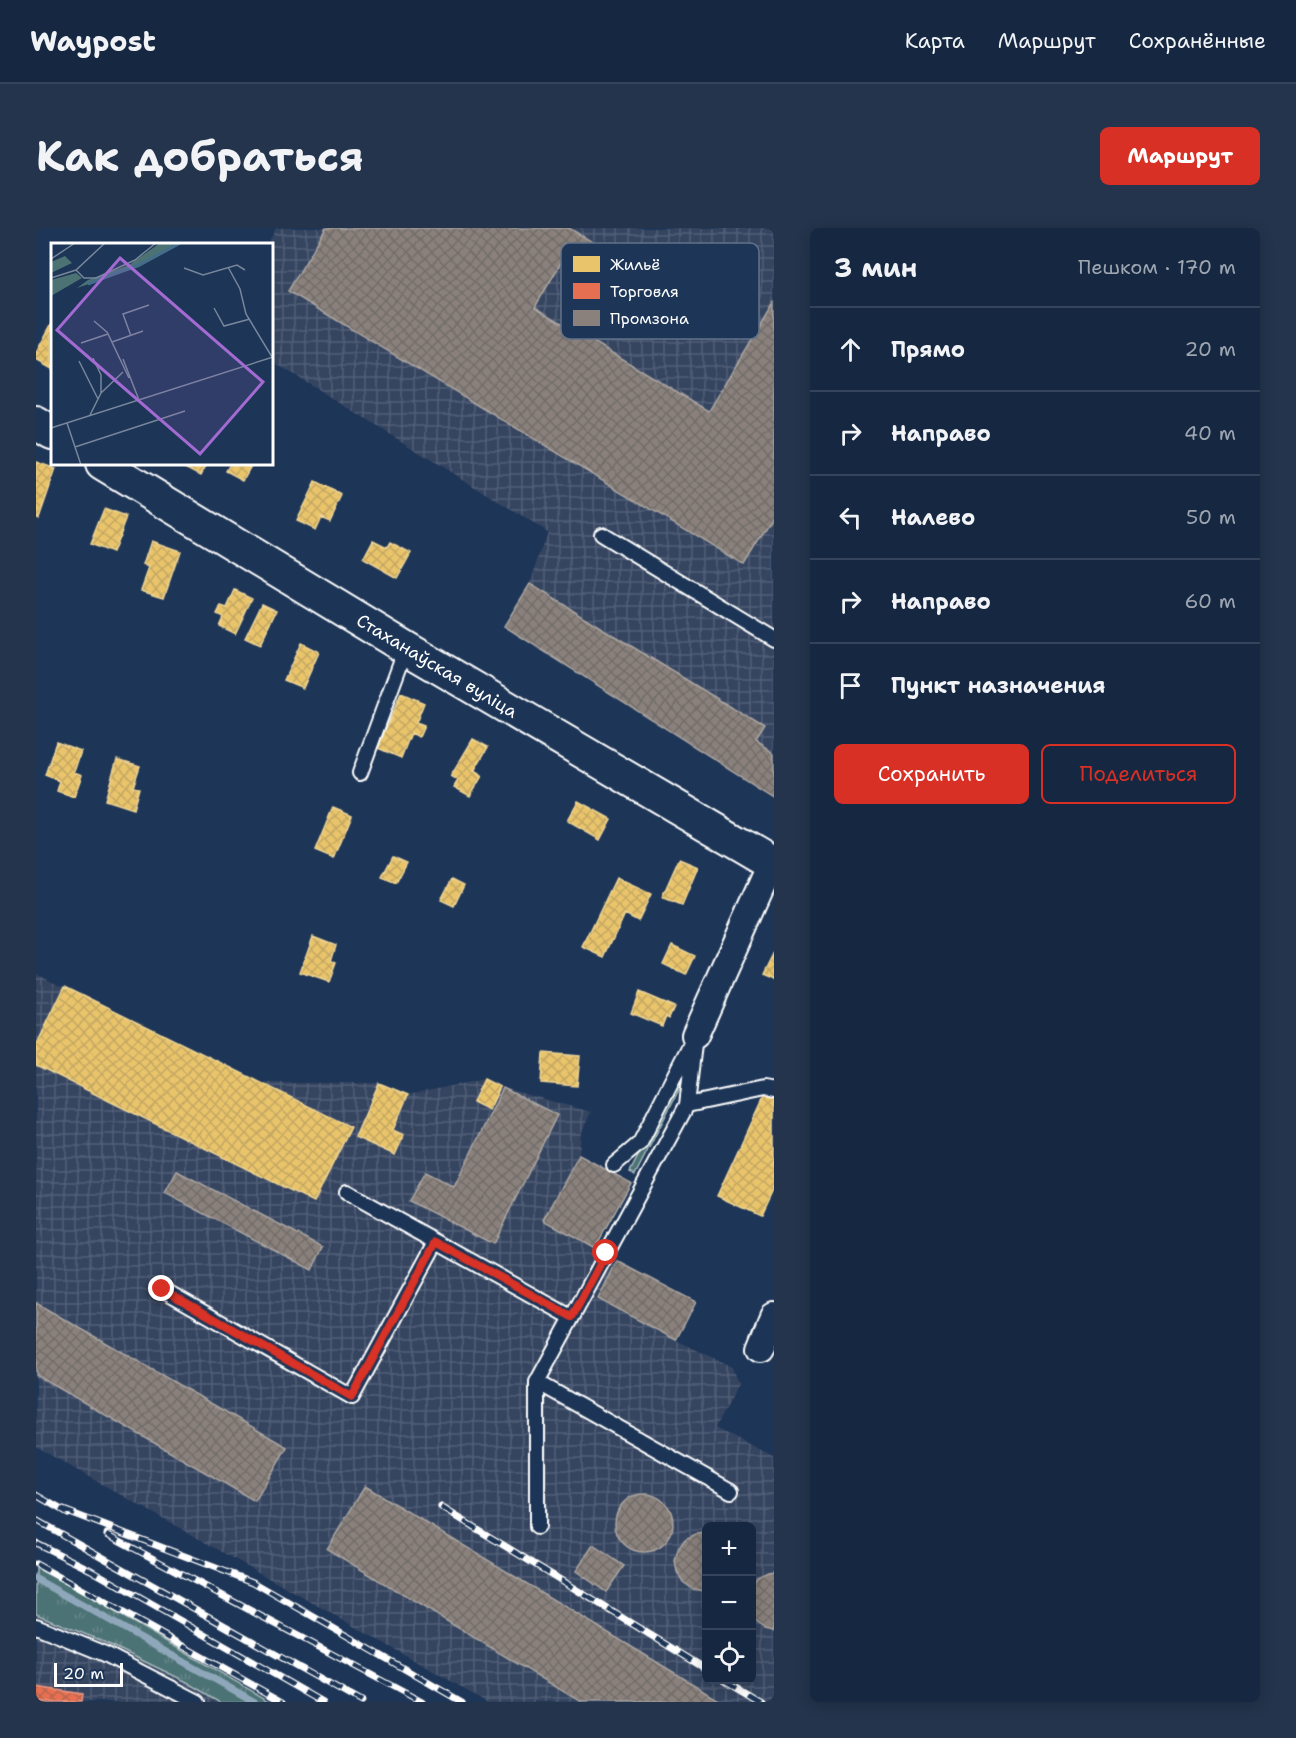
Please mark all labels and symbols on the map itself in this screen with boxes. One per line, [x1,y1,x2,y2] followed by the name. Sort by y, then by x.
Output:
[51,243,273,465] inset map
[561,243,759,339] legend
[610,254,660,275] text: Жильё
[610,281,679,302] text: Торговля
[610,308,689,329] text: Промзона
[352,608,522,724] street label: Стаханаўская вуліца
[592,1239,618,1265] route start
[148,1275,174,1301] route end
[54,1660,123,1688] scale bar

